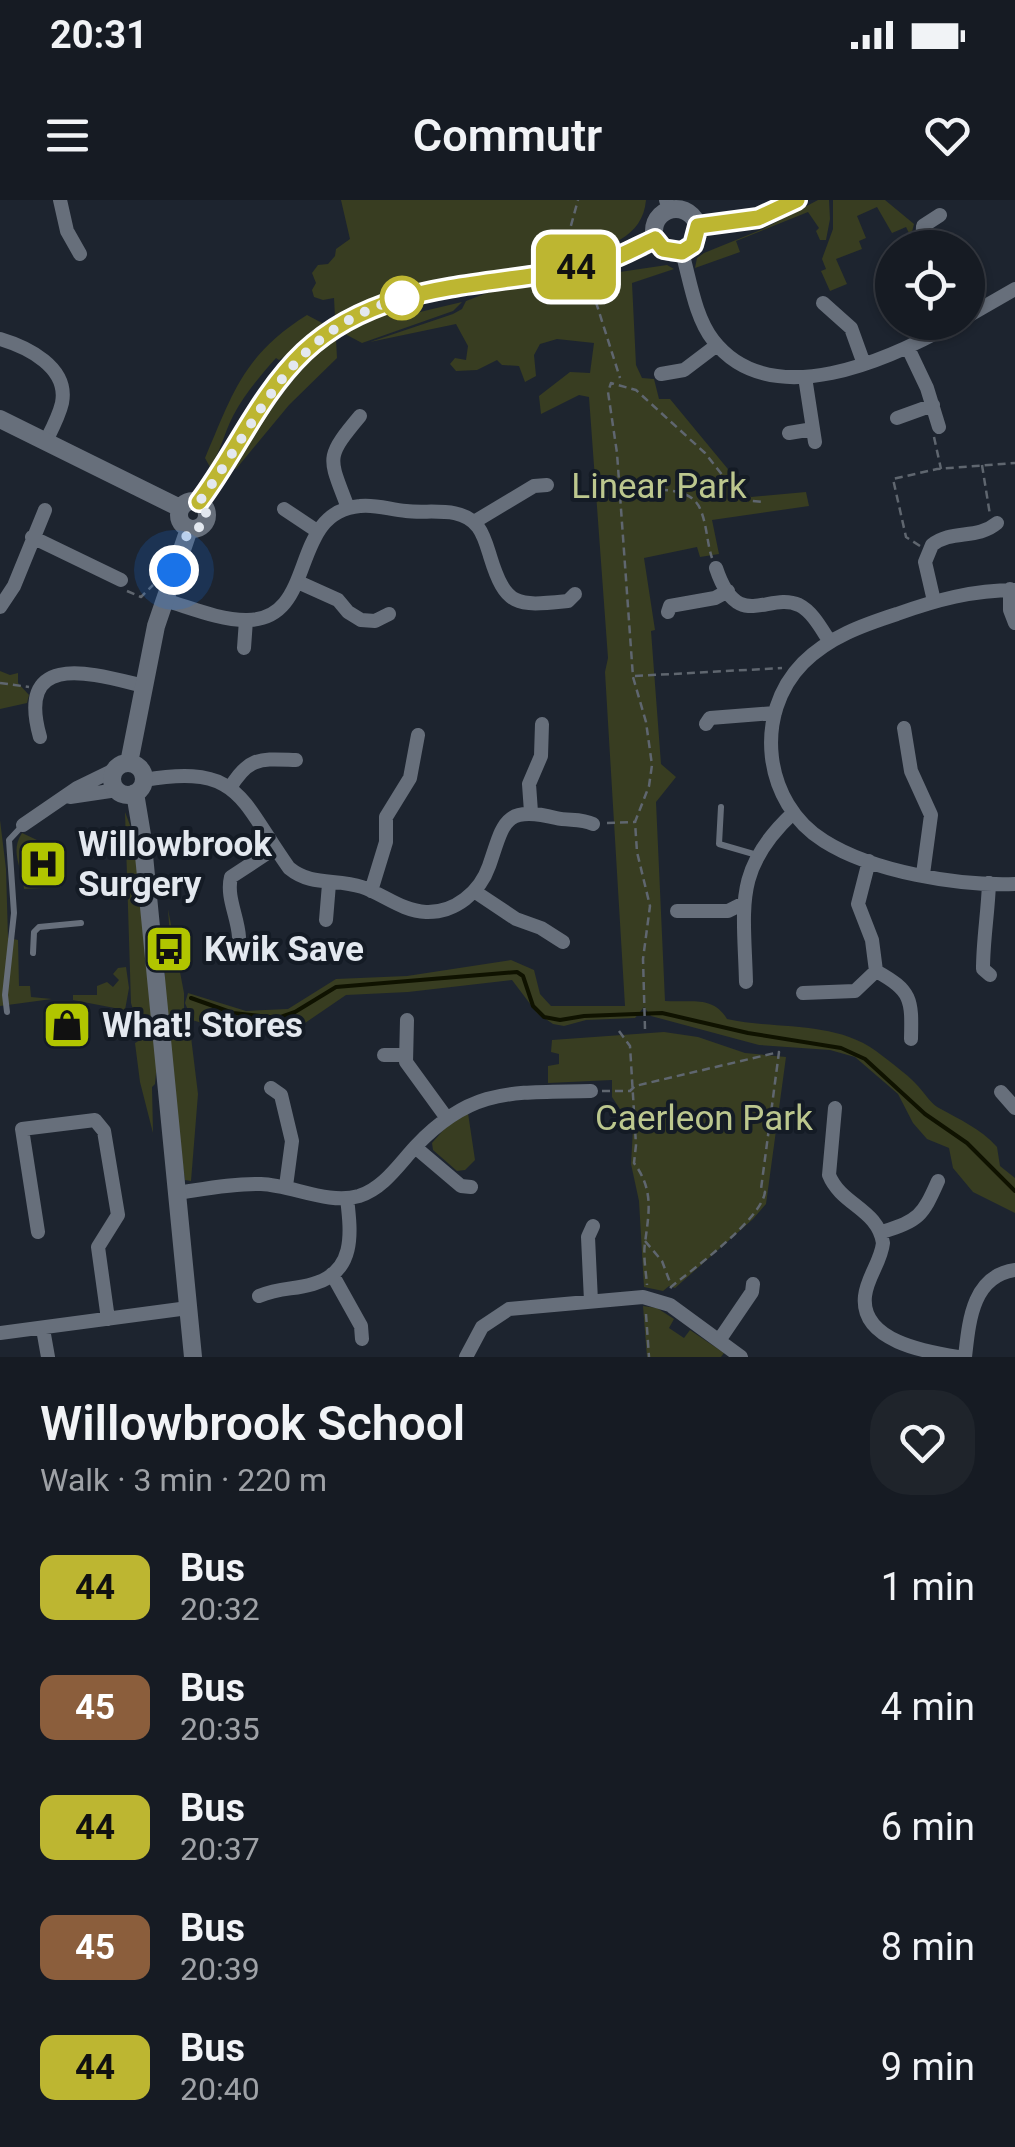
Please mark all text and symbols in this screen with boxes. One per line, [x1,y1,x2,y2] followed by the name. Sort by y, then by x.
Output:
[50,13,148,57] text: 20:31
[40,108,95,163] icon: menu
[920,108,975,163] icon: heart
[413,109,602,162] text: Commutr
[875,230,985,340] map controls
[875,230,985,340] button: locate
[531,234,621,300] line badge: 44
[556,247,596,288] text: 44
[381,277,423,319] unlabelled marker
[571,466,747,507] park label: Linear Park
[149,545,199,595] your location
[78,824,273,905] place label: Willowbrook Surgery
[17,838,69,890] hospital icon: Willowbrook Surgery
[143,923,195,975] bus stop icon: Kwik Save
[204,929,364,970] place label: Kwik Save
[41,999,93,1051] shop icon: What! Stores
[102,1005,303,1046] place label: What! Stores
[595,1098,813,1139] park label: Caerleon Park
[870,1390,975,1495] button: heart
[40,1395,465,1452] text: Willowbrook School
[40,1461,327,1499] text: Walk · 3 min · 220 m
[180,1546,245,1590] text: Bus
[881,1565,975,1609] text: 1 min
[75,1567,115,1608] text: 44
[180,1590,260,1628] text: 20:32
[180,1666,245,1710] text: Bus
[881,1685,975,1729] text: 4 min
[75,1687,115,1728] text: 45
[180,1710,260,1748] text: 20:35
[180,1786,245,1830] text: Bus
[881,1805,975,1849] text: 6 min
[75,1807,115,1848] text: 44
[180,1830,260,1868] text: 20:37
[180,1906,245,1950] text: Bus
[881,1925,975,1969] text: 8 min
[75,1927,115,1968] text: 45
[180,1950,260,1988] text: 20:39
[180,2026,245,2070] text: Bus
[881,2045,975,2089] text: 9 min
[75,2047,115,2088] text: 44
[180,2070,260,2108] text: 20:40

